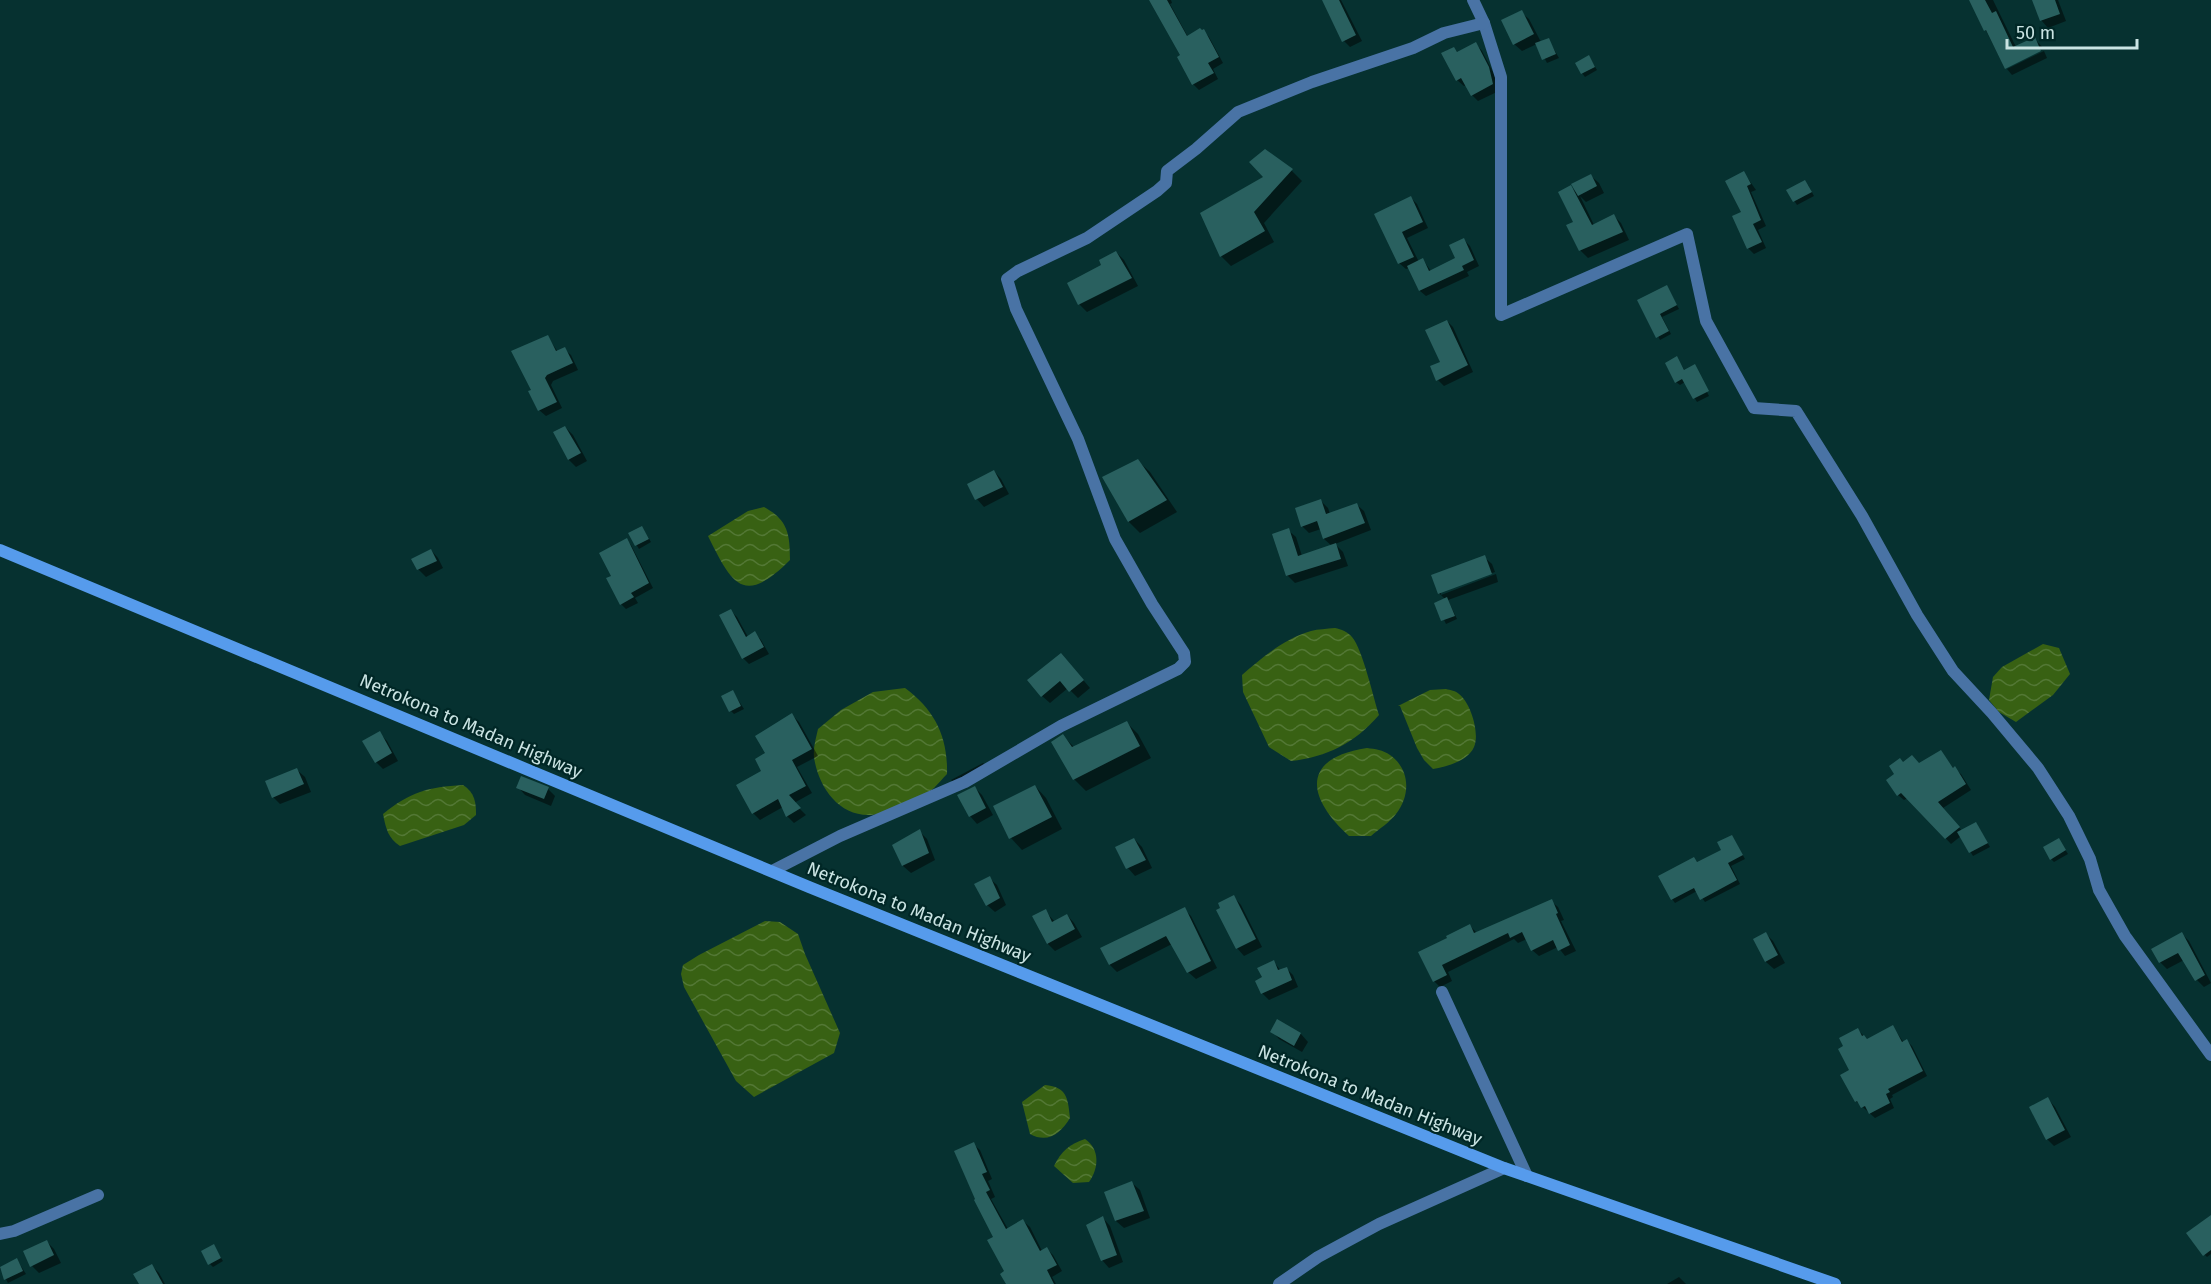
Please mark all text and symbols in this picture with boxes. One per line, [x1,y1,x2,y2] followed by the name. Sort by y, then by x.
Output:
[2007,12,2138,50] scale bar
[2016,22,2055,44] text: 50 m
[356,669,586,783] street label: Netrokona to Madan Highway
[804,857,1034,967] street label: Netrokona to Madan Highway
[1255,1040,1485,1150] street label: Netrokona to Madan Highway

